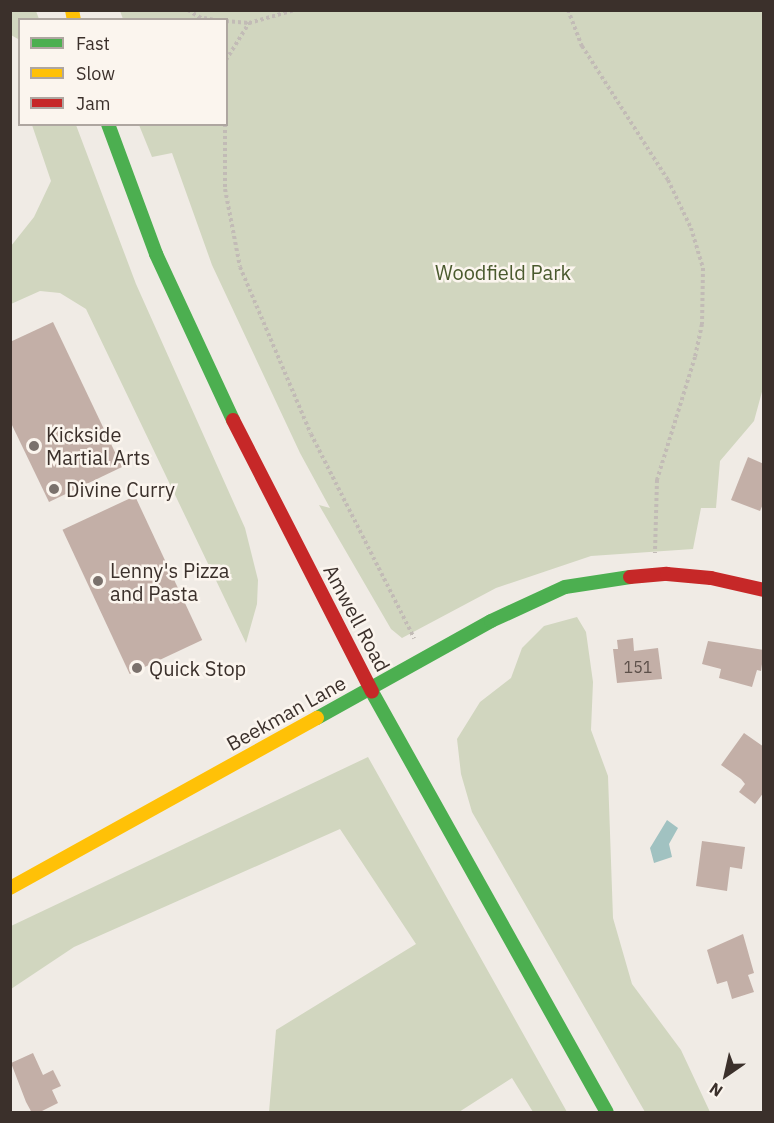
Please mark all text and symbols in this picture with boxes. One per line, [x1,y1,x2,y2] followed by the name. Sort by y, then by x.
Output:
[18,18,228,126] legend
[76,32,110,55] text: Fast
[76,62,115,85] text: Slow
[76,92,111,115] text: Jam
[435,260,571,284] park label: Woodfield Park
[46,422,150,469] place label: Kickside Martial Arts
[27,439,41,453] marker: Kickside Martial Arts
[66,477,175,501] place label: Divine Curry
[47,482,61,496] marker: Divine Curry
[110,558,229,605] place label: Lenny's Pizza and Pasta
[319,560,395,676] street label: Amwell Road
[91,574,105,588] marker: Lenny's Pizza and Pasta
[149,656,246,680] place label: Quick Stop
[624,657,652,677] house number: 151
[130,661,144,675] marker: Quick Stop
[222,670,350,756] street label: Beekman Lane
[696,1045,756,1105] north arrow
[706,1078,726,1101] text: N

